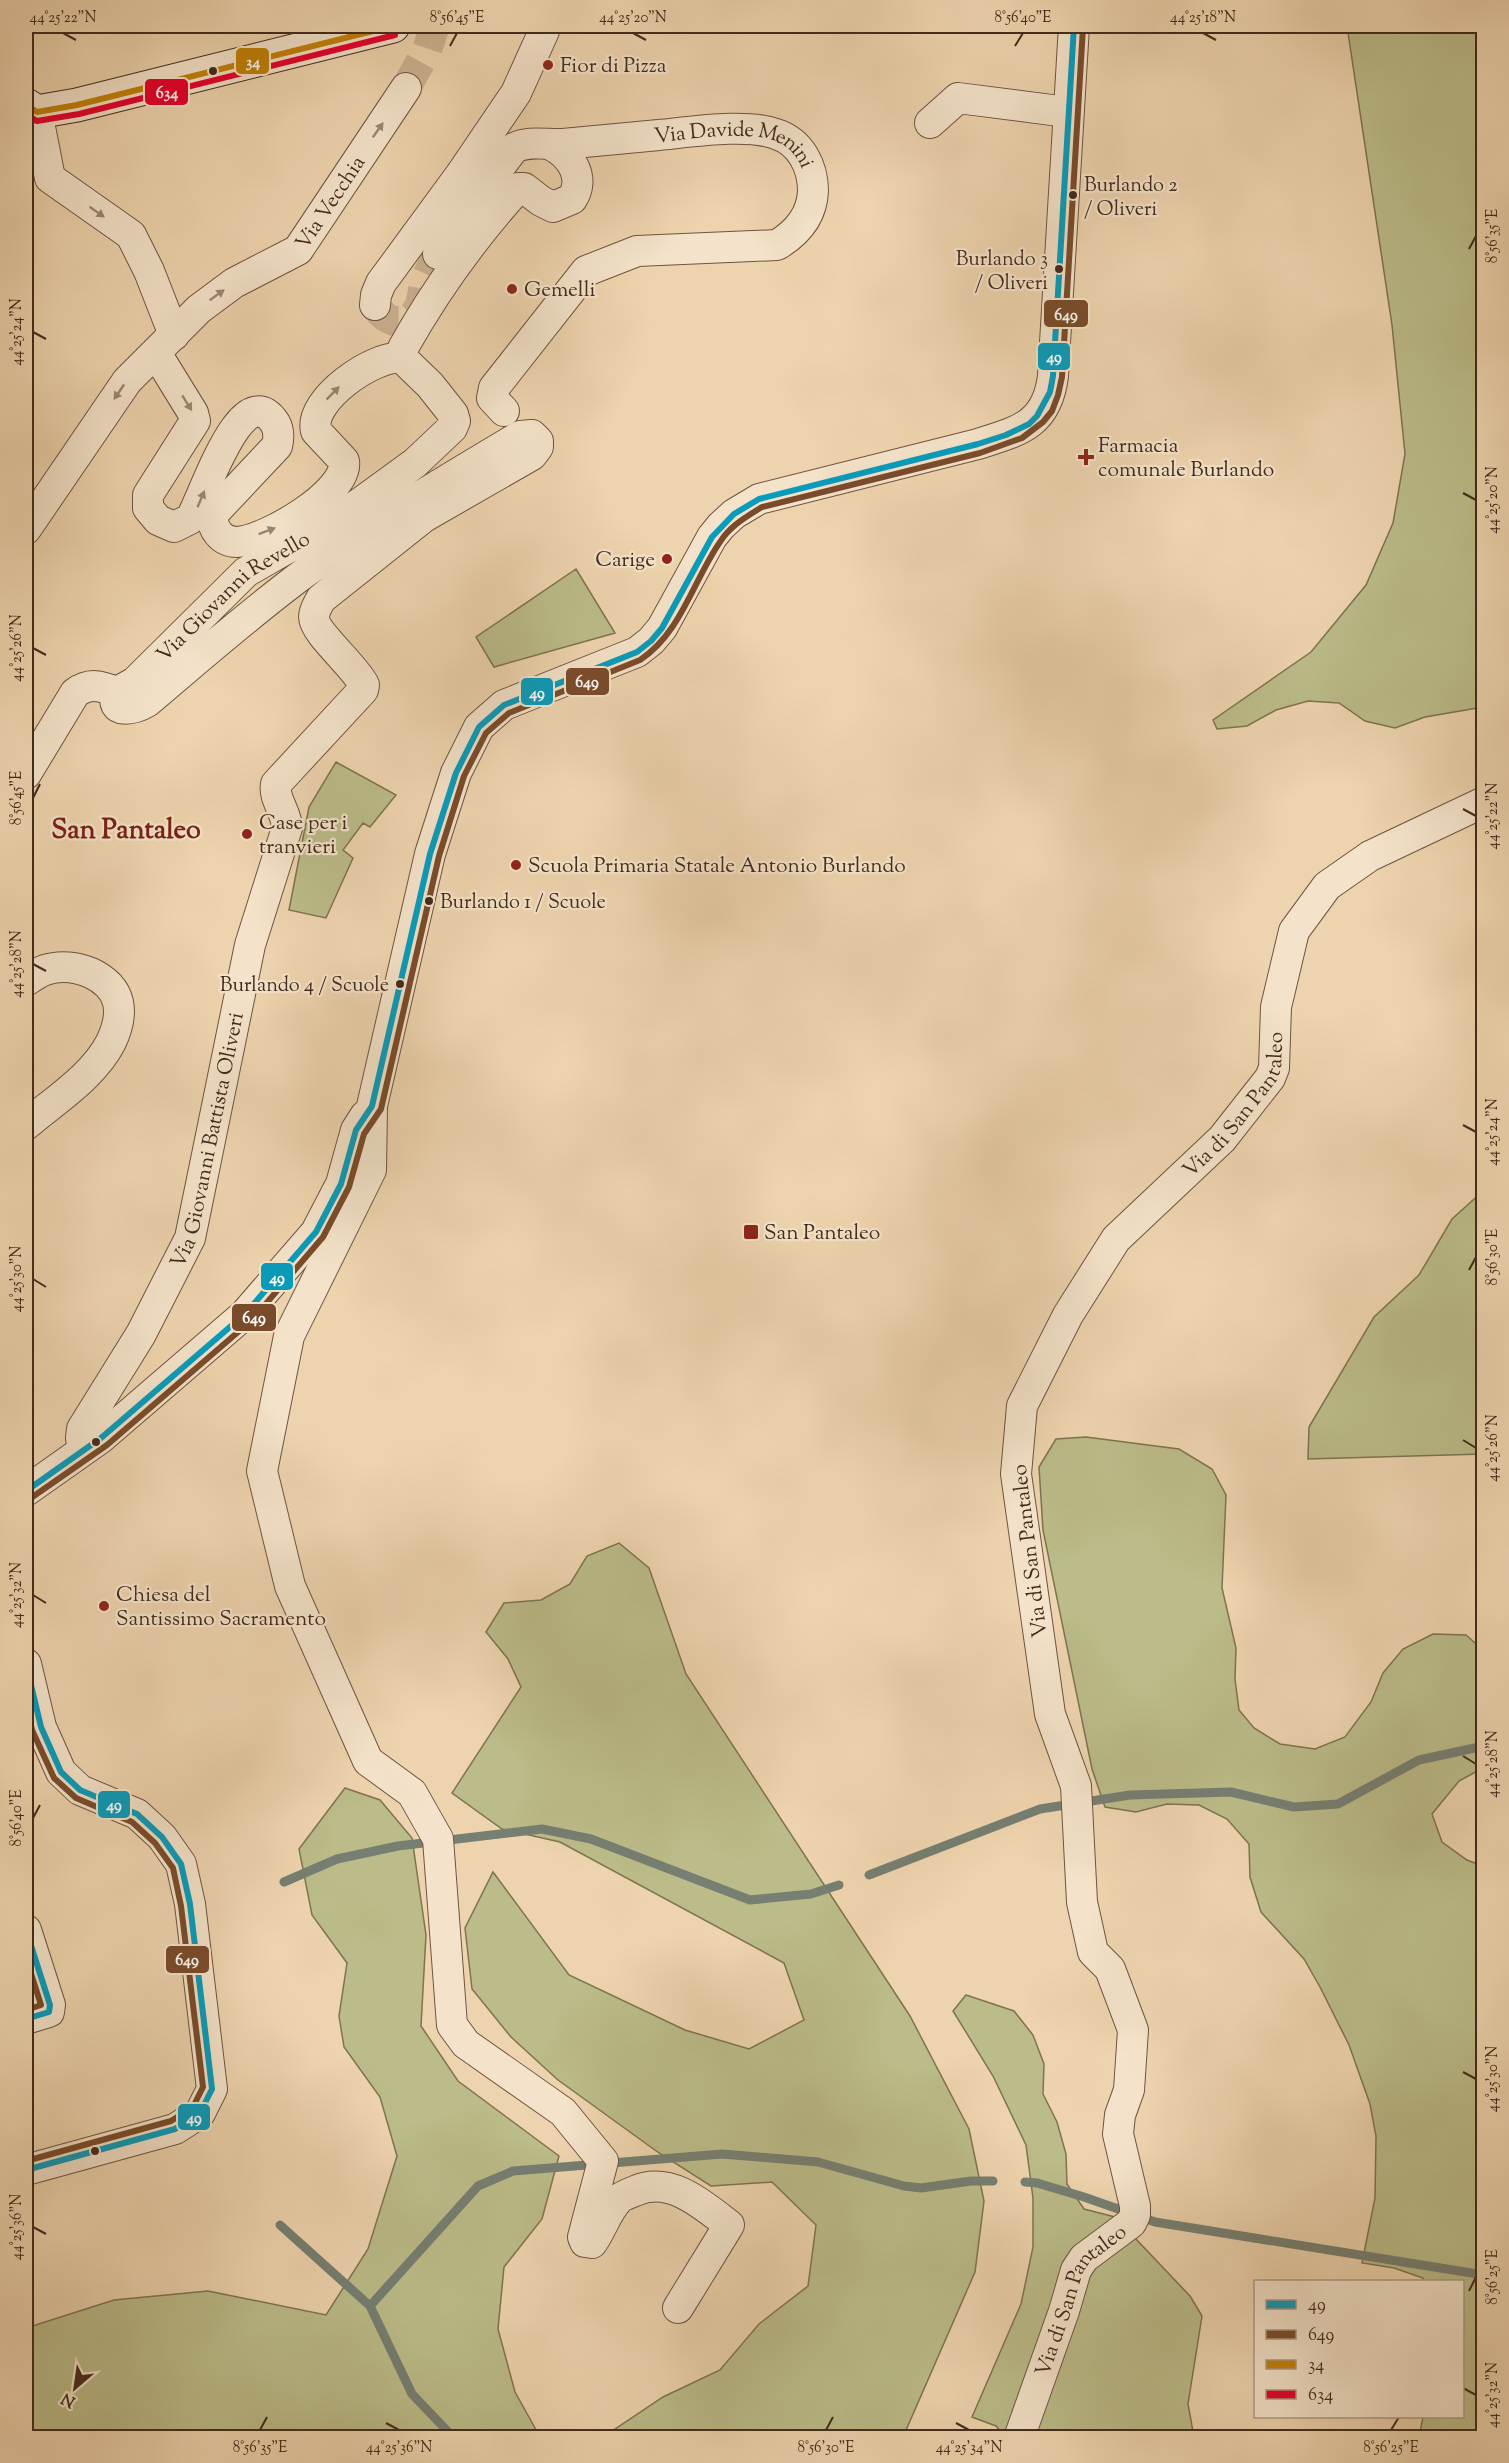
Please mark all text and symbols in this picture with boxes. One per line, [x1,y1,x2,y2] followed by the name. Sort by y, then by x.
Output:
[30,8,96,29] text: 44°25'22"N
[430,8,484,29] text: 8°56'45"E
[599,8,667,29] text: 44°25'20"N
[995,8,1051,29] text: 8°56'40"E
[1170,8,1236,29] text: 44°25'18"N
[235,47,270,75] line badge: 34
[246,52,260,75] text: 34
[560,52,667,82] place label: Fior di Pizza
[541,58,555,72] marker: Fior di Pizza
[207,65,219,77] unlabelled marker
[144,78,189,106] line badge: 634
[156,83,178,106] text: 634
[653,116,821,173] street label: Via Davide Menini
[372,122,383,138] one-way arrow
[289,150,374,256] street label: Via Vecchia
[1084,172,1178,225] place label: Burlando 2 / Oliveri
[1067,189,1079,201] marker: Burlando 2 / Oliveri
[89,206,105,218] one-way arrow
[1483,209,1504,263] text: 8°56'35"E
[956,246,1048,299] place label: Burlando 3 / Oliveri
[1053,263,1065,275] marker: Burlando 3 / Oliveri
[524,276,596,306] place label: Gemelli
[505,282,519,296] marker: Gemelli
[209,290,224,302] one-way arrow
[7,298,28,366] text: 44°25'24"N
[1043,299,1089,328] line badge: 649
[1054,305,1078,328] text: 649
[1037,342,1071,371] line badge: 49
[1045,347,1062,370] text: 49
[114,384,125,400] one-way arrow
[326,385,340,400] one-way arrow
[182,395,193,411] one-way arrow
[1098,432,1274,486] place label: Farmacia comunale Burlando
[1079,450,1093,464] marker: Farmacia comunale Burlando
[1483,466,1504,534] text: 44°25'20"N
[197,490,206,508] one-way arrow
[150,525,316,670] street label: Via Giovanni Revello
[258,526,276,535] one-way arrow
[595,546,655,576] place label: Carige
[660,552,674,566] marker: Carige
[7,614,28,682] text: 44°25'26"N
[565,667,610,696] line badge: 649
[575,672,599,695] text: 649
[520,677,554,706] line badge: 49
[528,683,545,706] text: 49
[7,771,28,825] text: 8°56'45"E
[1483,783,1504,849] text: 44°25'22"N
[259,809,348,863] place label: Case per i tranvieri
[51,812,201,851] district label: San Pantaleo
[240,827,254,841] marker: Case per i tranvieri
[528,852,906,882] place label: Scuola Primaria Statale Antonio Burlando
[509,858,523,872] marker: Scuola Primaria Statale Antonio Burlando
[440,889,606,918] place label: Burlando 1 / Scuole
[423,895,435,907] marker: Burlando 1 / Scuole
[7,930,28,998] text: 44°25'28"N
[220,972,389,1001] place label: Burlando 4 / Scuole
[394,978,406,990] marker: Burlando 4 / Scuole
[164,1010,253,1274] street label: Via Giovanni Battista Oliveri
[1177,1031,1292,1186] street label: Via di San Pantaleo
[1483,1098,1504,1166] text: 44°25'24"N
[764,1219,880,1249] place label: San Pantaleo
[742,1223,760,1241] marker: San Pantaleo
[1483,1229,1504,1285] text: 8°56'30"E
[7,1246,28,1312] text: 44°25'30"N
[260,1262,294,1291] line badge: 49
[268,1268,285,1291] text: 49
[231,1303,277,1332] line badge: 649
[242,1308,266,1331] text: 649
[1483,1414,1504,1482] text: 44°25'26"N
[90,1436,102,1448] unlabelled marker
[1005,1462,1057,1639] street label: Via di San Pantaleo
[7,1562,28,1628] text: 44°25'32"N
[116,1581,326,1635] place label: Chiesa del Santissimo Sacramento
[97,1599,111,1613] marker: Chiesa del Santissimo Sacramento
[1483,1730,1504,1798] text: 44°25'28"N
[7,1790,28,1846] text: 8°56'40"E
[97,1790,131,1819] line badge: 49
[105,1795,122,1818] text: 49
[165,1945,210,1974] line badge: 649
[175,1950,199,1973] text: 649
[1483,2046,1504,2112] text: 44°25'30"N
[177,2103,211,2131] line badge: 49
[185,2108,202,2131] text: 49
[89,2145,101,2157] unlabelled marker
[7,2194,28,2260] text: 44°25'36"N
[1029,2218,1134,2381] street label: Via di San Pantaleo
[1483,2249,1504,2305] text: 8°56'25"E
[1254,2280,1464,2418] legend
[1308,2293,1326,2319] text: 49
[1308,2323,1335,2349] text: 649
[1308,2353,1324,2379] text: 34
[45,2358,105,2418] north arrow
[1483,2362,1504,2428] text: 44°25'32"N
[1308,2383,1333,2409] text: 634
[58,2386,80,2412] text: N
[233,2438,287,2459] text: 8°56'35"E
[366,2438,432,2459] text: 44°25'36"N
[798,2438,854,2459] text: 8°56'30"E
[936,2438,1002,2459] text: 44°25'34"N
[1363,2438,1419,2459] text: 8°56'25"E

